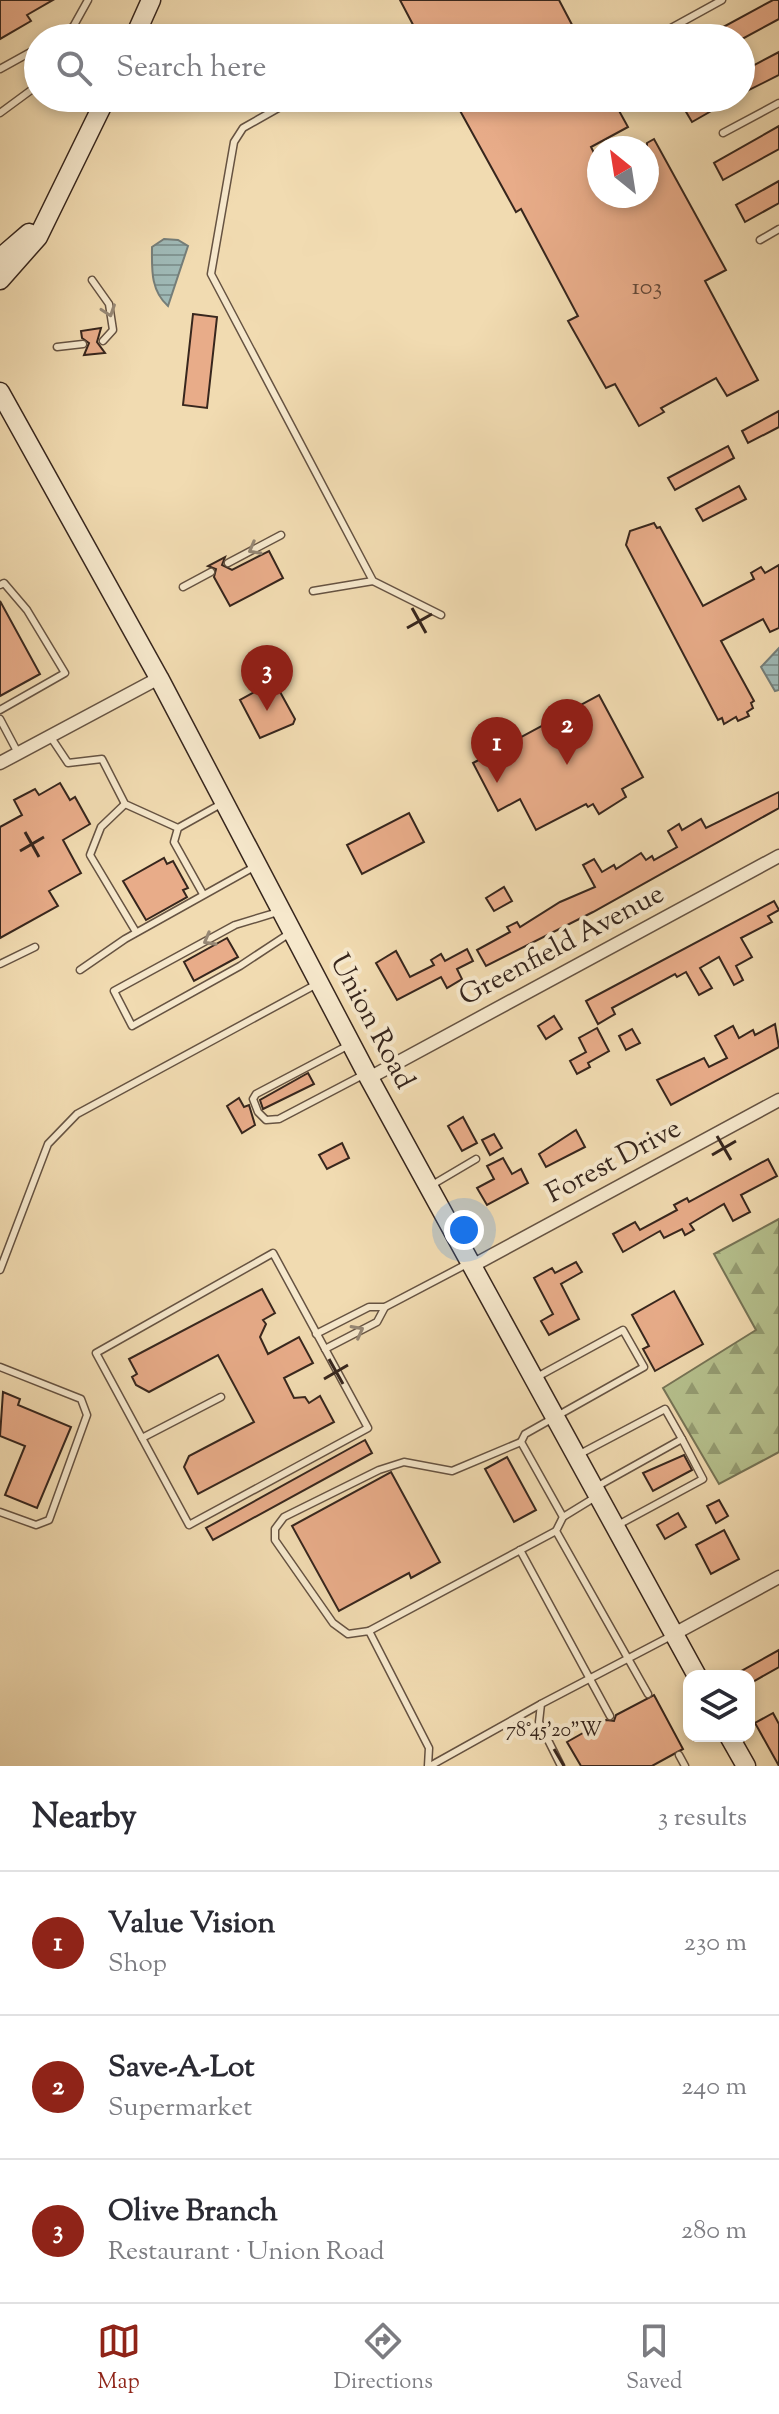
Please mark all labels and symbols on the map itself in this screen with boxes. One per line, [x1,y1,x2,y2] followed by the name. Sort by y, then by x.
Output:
[587,136,659,208] north arrow
[632,271,662,305] house number: 103
[99,303,115,317] one-way arrow
[249,539,263,555] one-way arrow
[241,645,293,711] pin: 3
[541,699,593,765] pin: 2
[471,717,523,783] pin: 1
[452,875,672,1017] street label: Greenfield Avenue
[203,930,217,945] one-way arrow
[319,947,423,1097] street label: Union Road
[539,1110,689,1214] street label: Forest Drive
[444,1210,484,1250] your location
[350,1326,365,1341] one-way arrow
[506,1717,602,1746] text: 78°45'20"W

